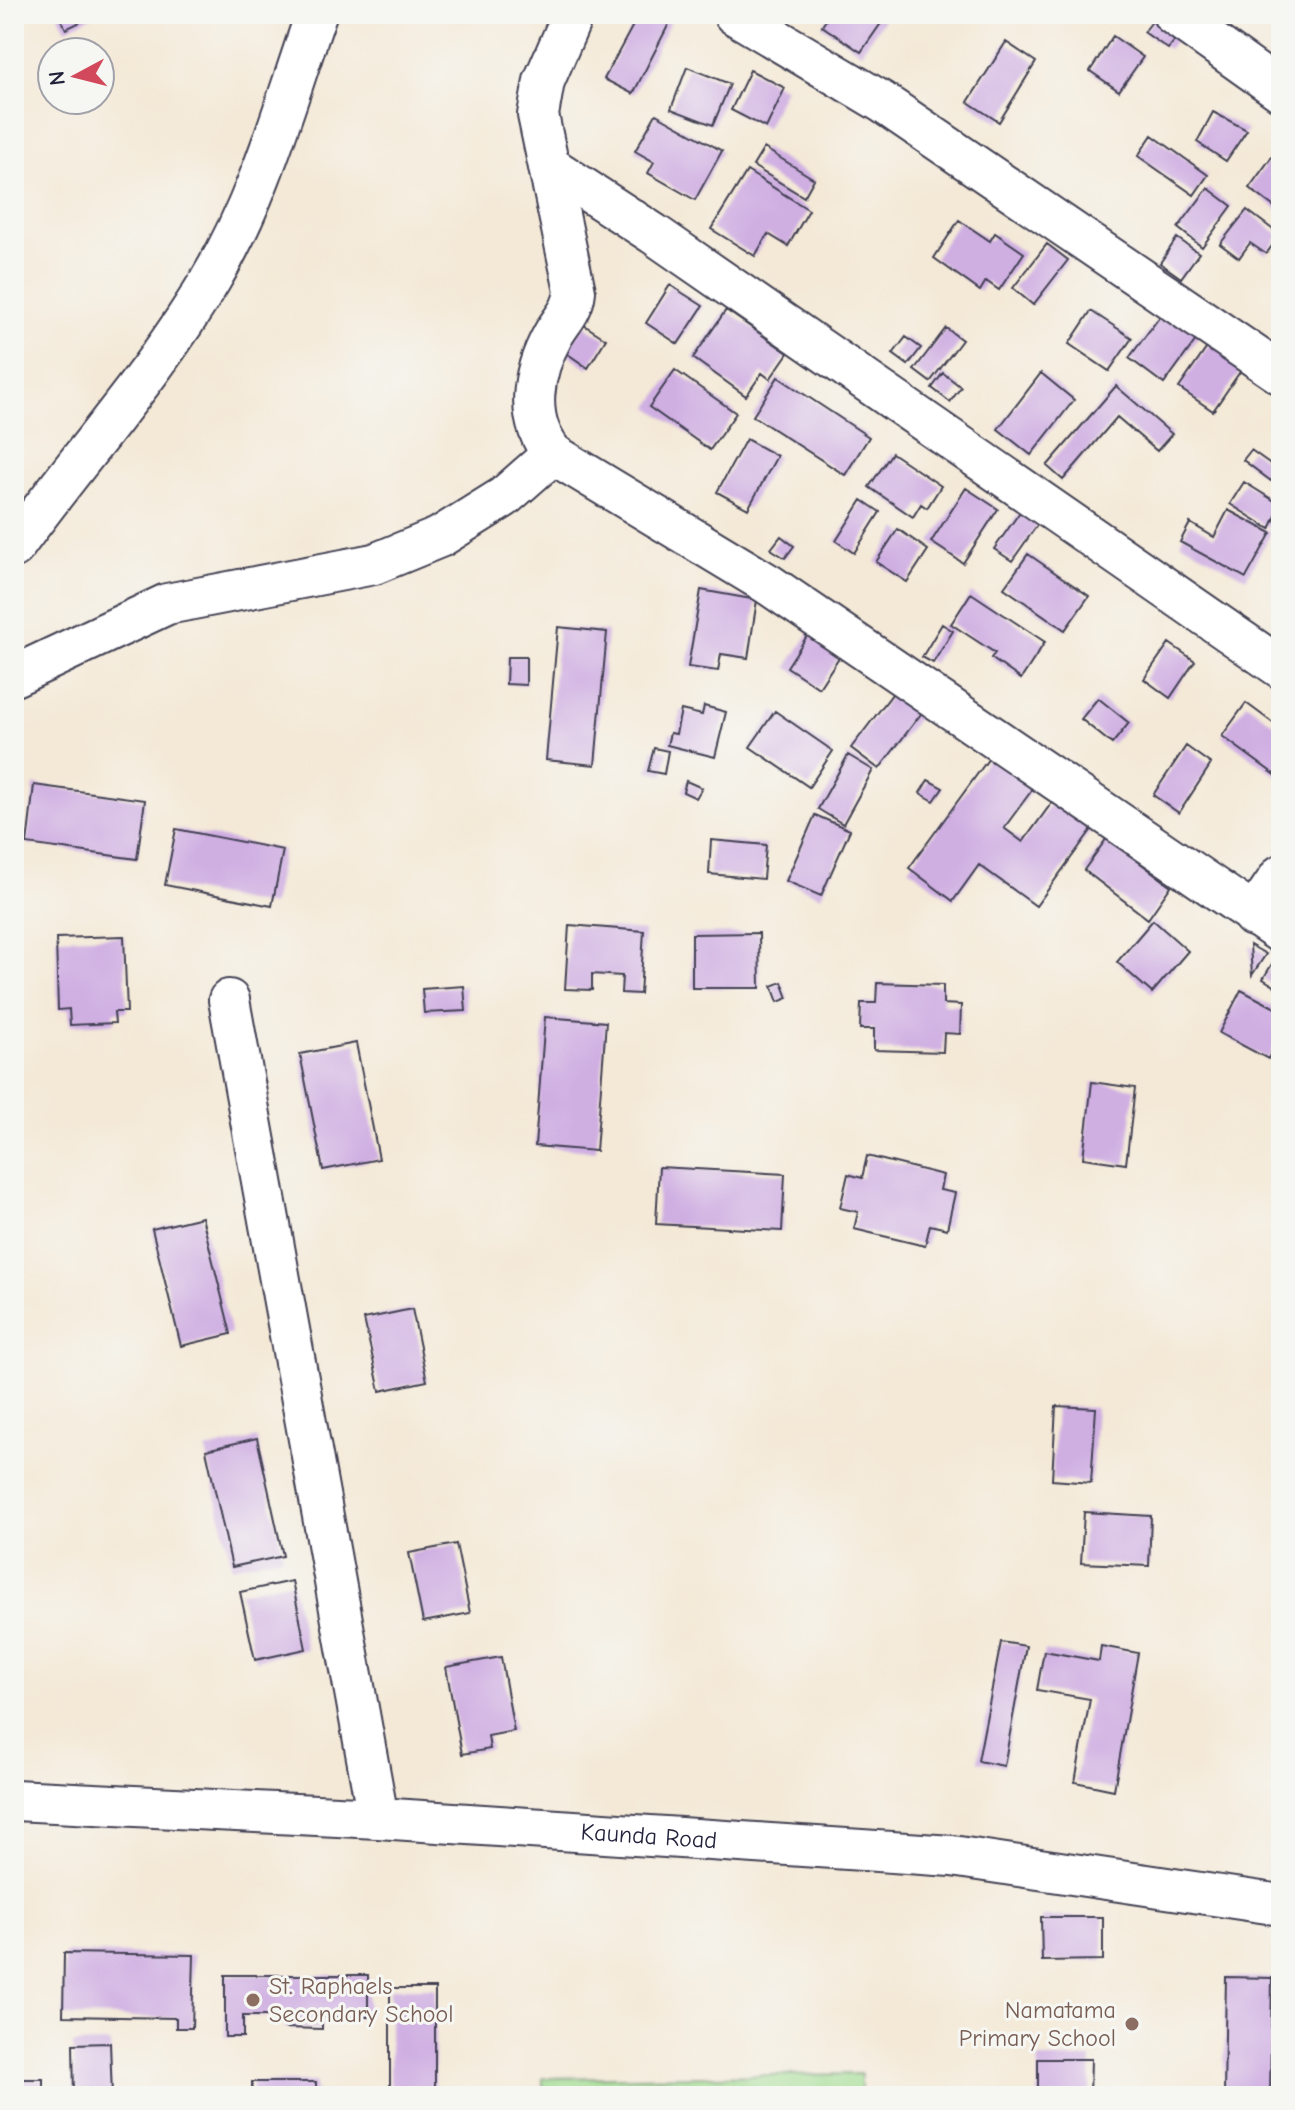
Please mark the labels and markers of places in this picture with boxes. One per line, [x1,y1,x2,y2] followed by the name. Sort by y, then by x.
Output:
[269,1972,454,2028] place label: St. Raphaels Secondary School
[244,1991,262,2009] marker: St. Raphaels Secondary School
[959,1996,1116,2052] place label: Namatama Primary School
[1123,2015,1141,2033] marker: Namatama Primary School

